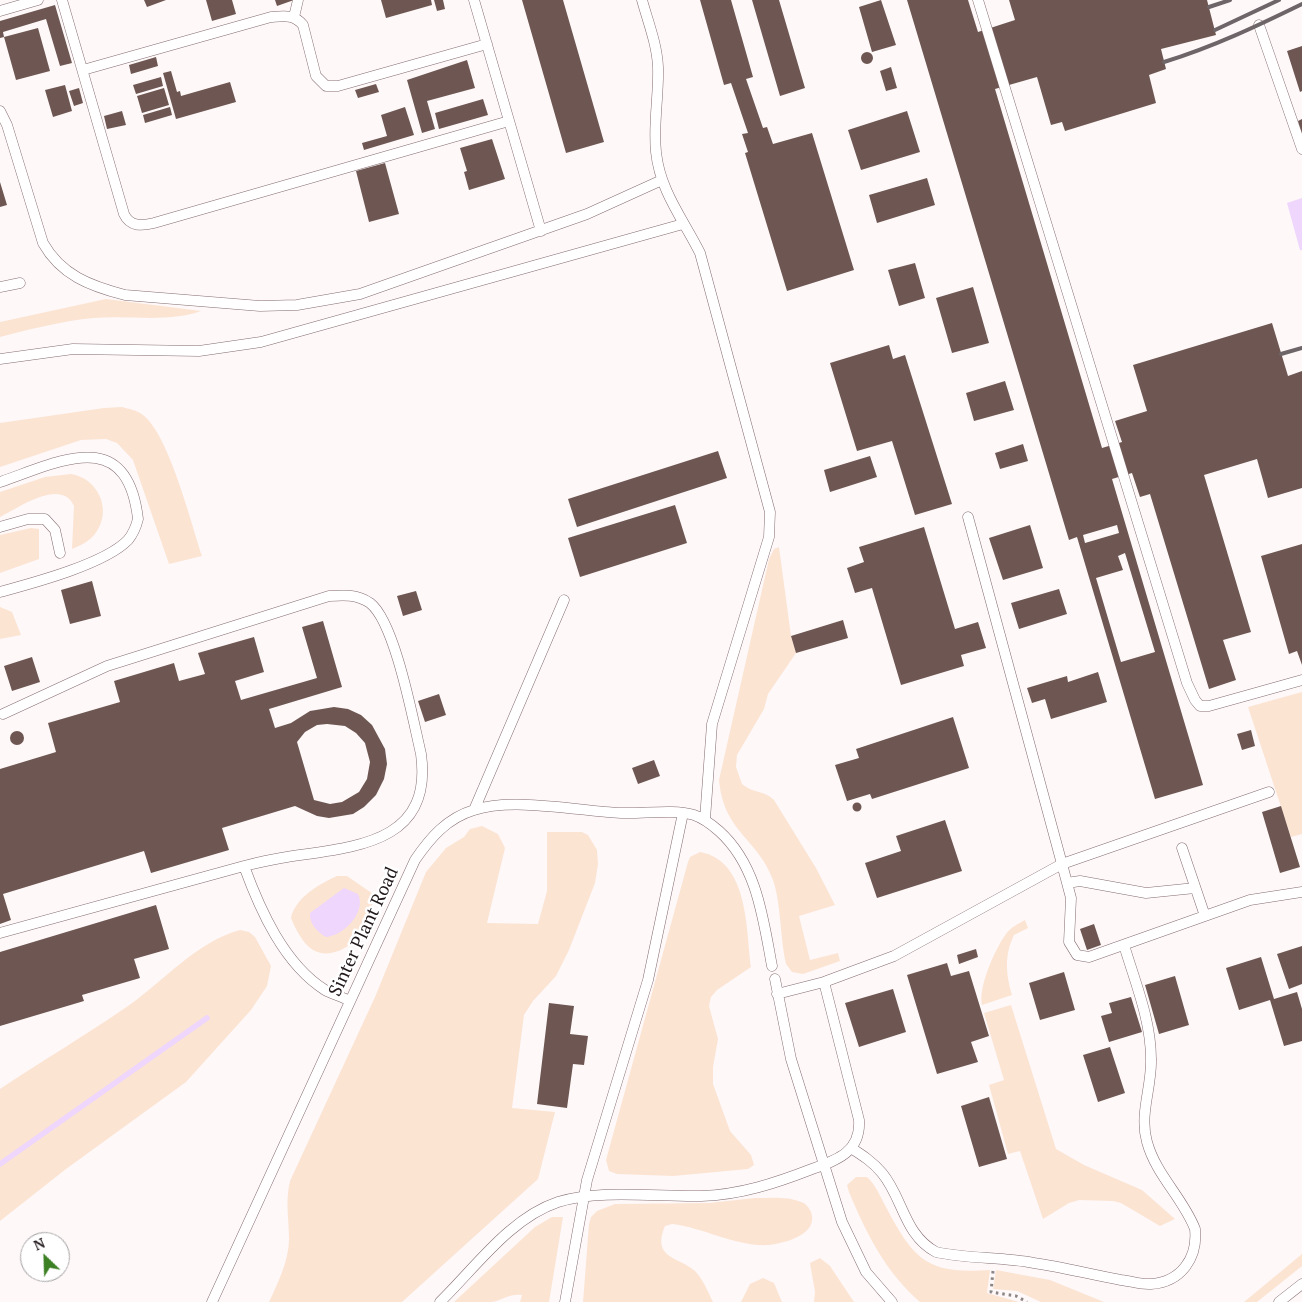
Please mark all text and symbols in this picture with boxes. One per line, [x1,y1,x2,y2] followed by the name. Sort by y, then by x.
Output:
[325,864,403,1000] street label: Sinter Plant Road
[20,1232,70,1282] north arrow
[30,1233,48,1255] text: N

